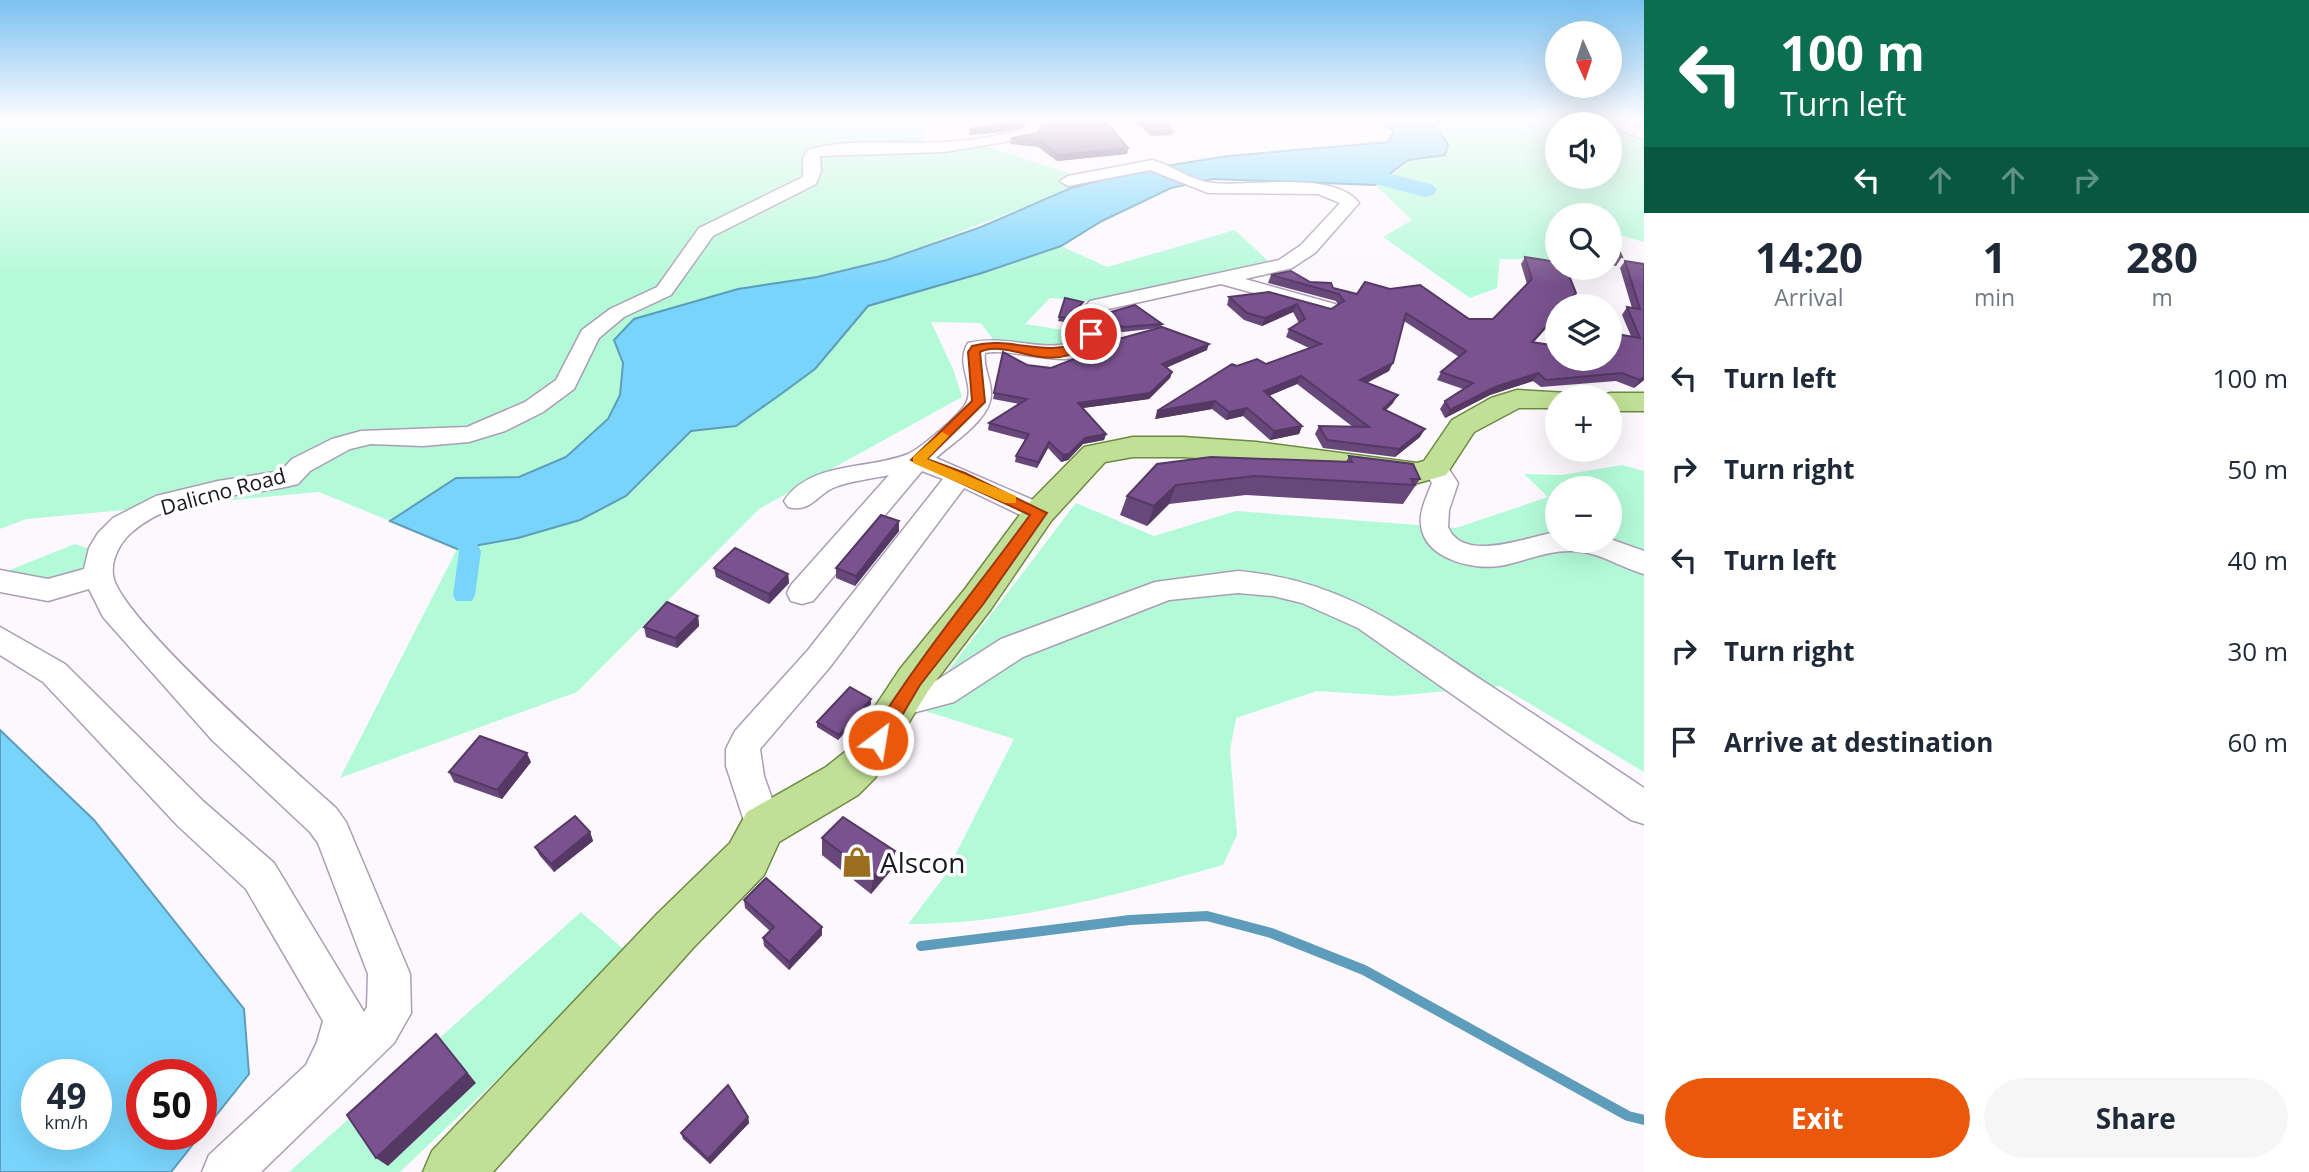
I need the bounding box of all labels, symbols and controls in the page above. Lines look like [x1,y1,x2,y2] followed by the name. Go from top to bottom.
[1780,19,1925,85] text: 100 m
[1545,21,1622,98] north arrow
[1545,21,1622,553] map controls
[1665,28,1756,119] icon: left
[1780,82,1906,125] text: Turn left
[1545,112,1622,189] button: sound
[1848,161,1886,199] icon: left
[1921,161,1959,199] icon: ahead
[1994,161,2032,199] icon: ahead
[2067,161,2105,199] icon: right
[1545,203,1622,280] button: search
[1755,228,1863,285] text: 14:20
[1982,228,2007,285] text: 1
[2126,228,2198,285] text: 280
[1774,281,1844,313] text: Arrival
[1974,281,2015,313] text: min
[2151,281,2173,313] text: m
[1545,294,1622,371] button: layers
[1061,304,1121,364] pin
[1072,315,1110,353] icon: arrive
[1665,359,1703,397] icon: left
[1724,360,1836,396] text: Turn left
[2213,360,2288,396] text: 100 m
[1545,385,1622,462] button: +
[1665,450,1703,488] icon: right
[1724,451,1855,487] text: Turn right
[2227,451,2288,487] text: 50 m
[157,461,289,521] street label: Dalicno Road
[1545,476,1622,553] button: −
[1665,541,1703,579] icon: left
[1724,542,1836,578] text: Turn left
[2227,542,2288,578] text: 40 m
[1665,632,1703,670] icon: right
[1724,633,1855,669] text: Turn right
[2227,633,2288,669] text: 30 m
[841,703,915,777] position arrow
[1665,723,1703,761] icon: arrive
[1724,724,1993,760] text: Arrive at destination
[2227,724,2288,760] text: 60 m
[880,843,966,881] place label: Alscon
[840,845,874,879] shop icon: Alscon
[126,1059,217,1150] speed limit sign: 50
[46,1072,87,1119] text: 49
[1665,1078,1970,1158] button: Exit
[1984,1078,2288,1158] button: Share
[45,1110,88,1134] text: km/h

